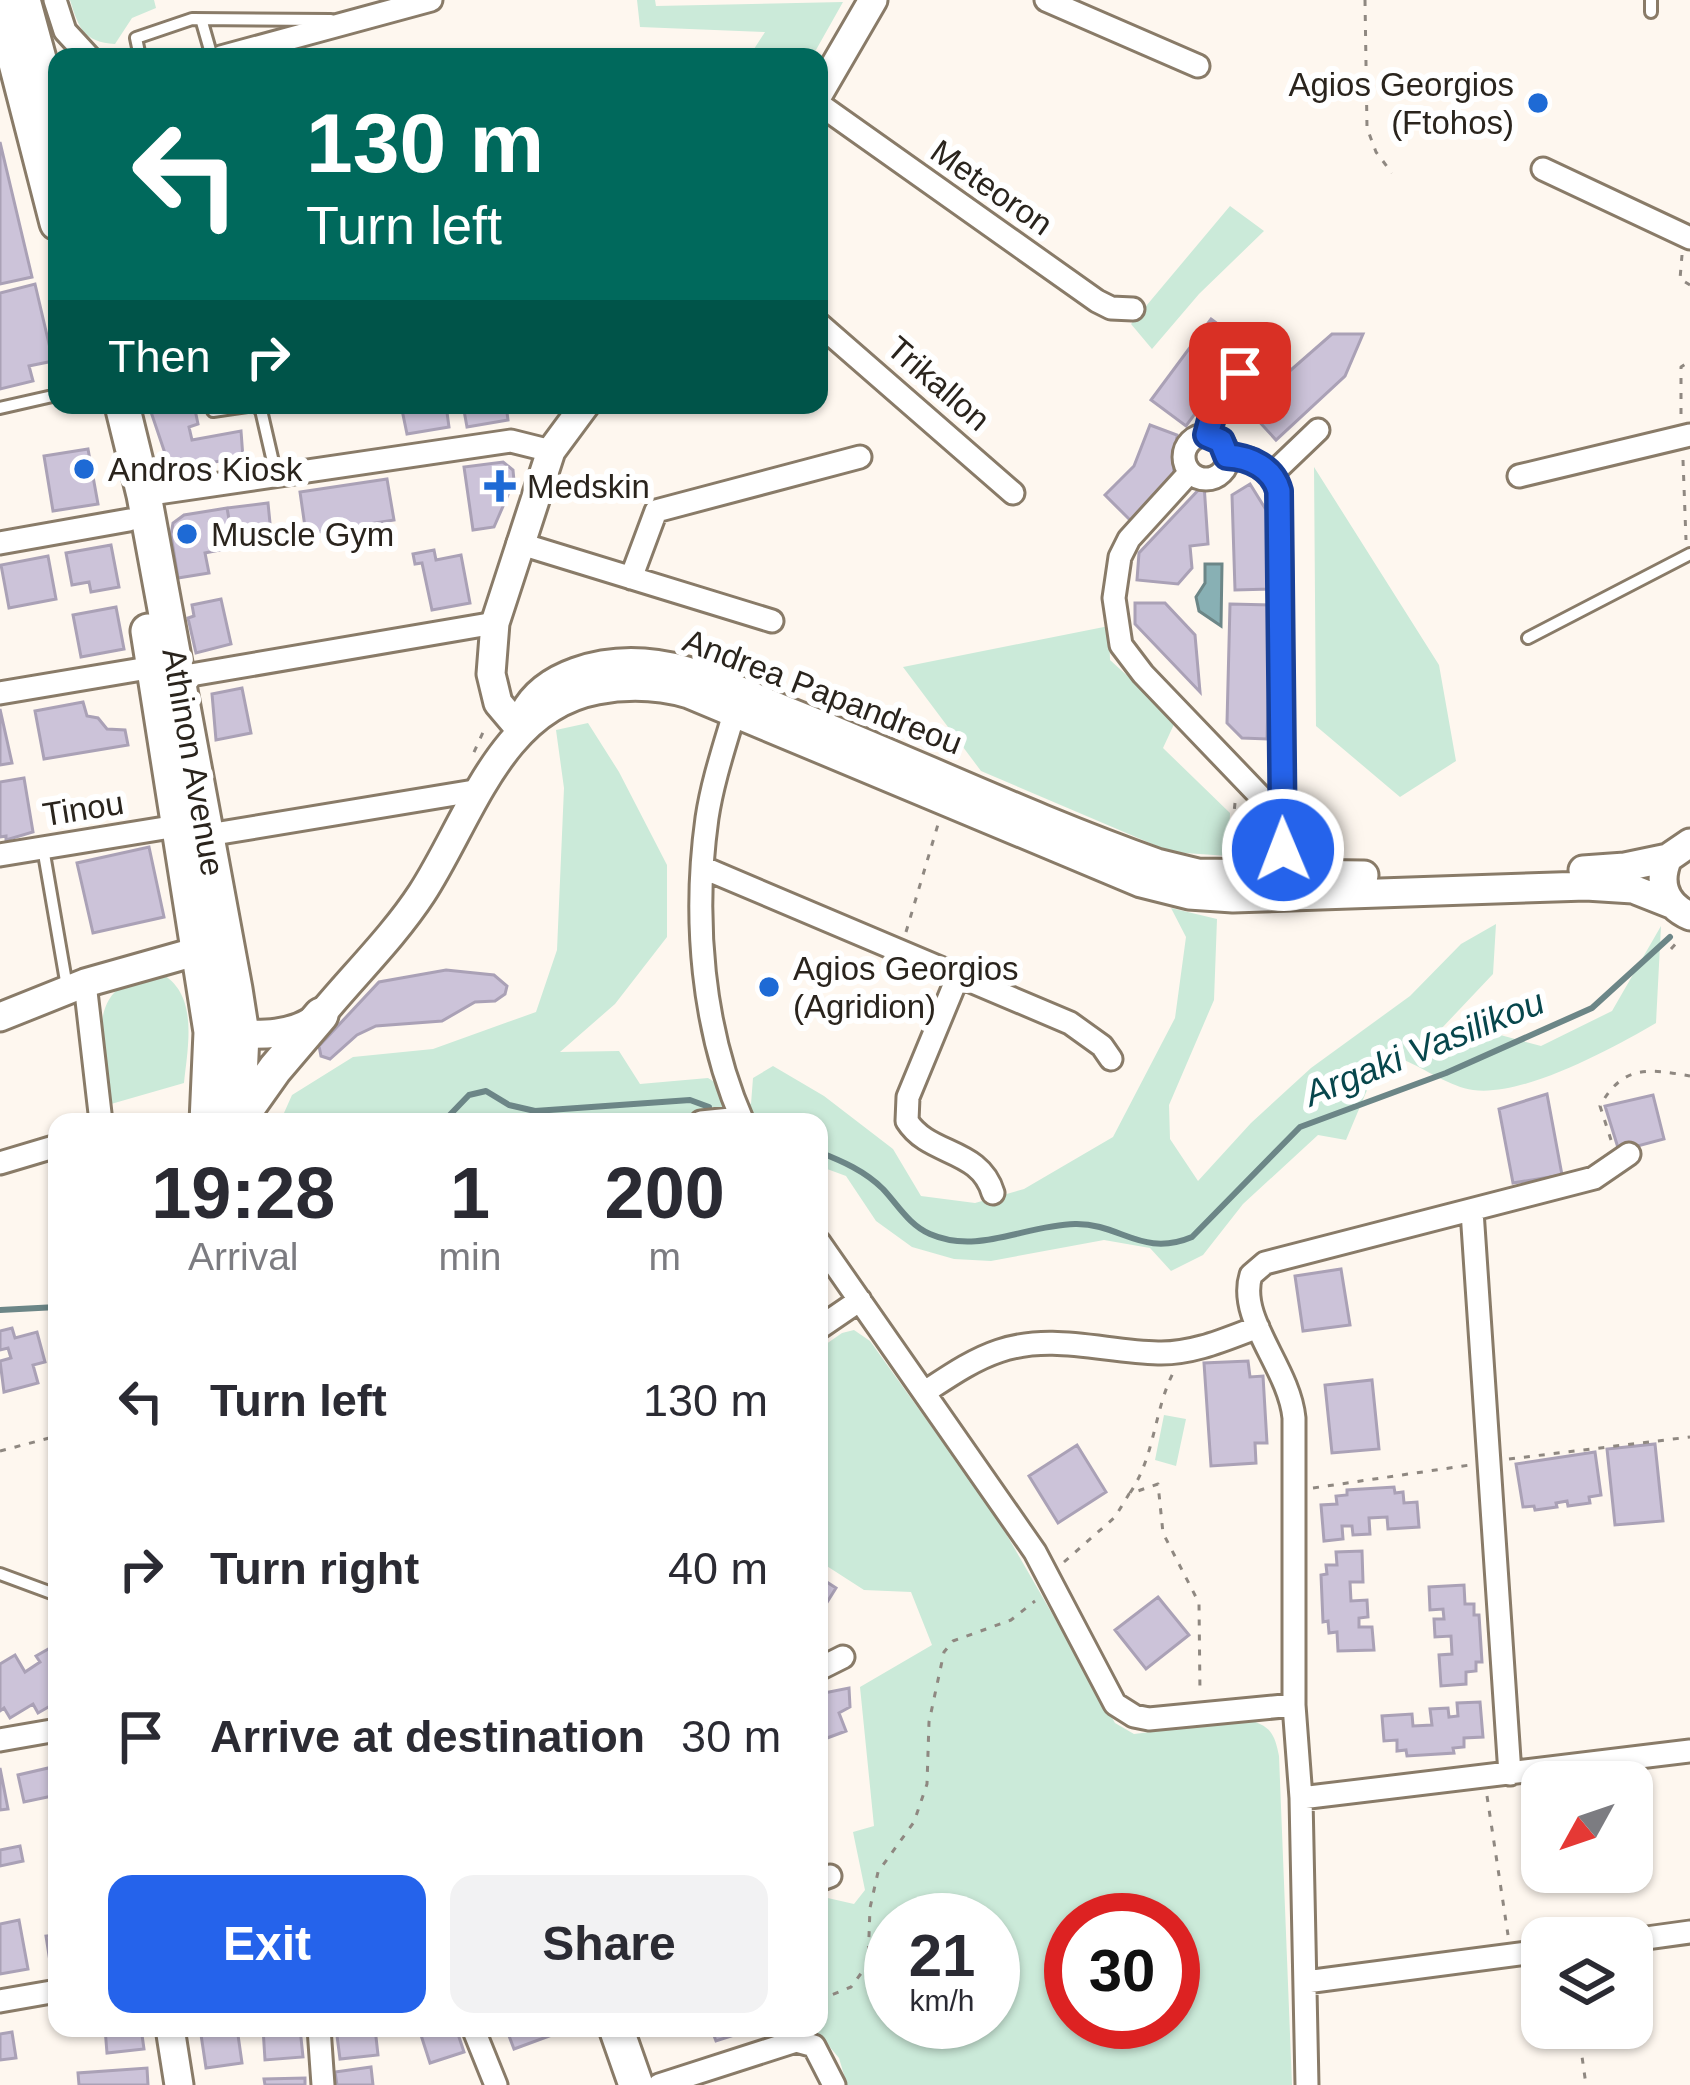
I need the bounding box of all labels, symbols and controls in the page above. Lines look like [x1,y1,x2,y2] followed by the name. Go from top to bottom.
[1288,66,1514,141] place label: Agios Georgios (Ftohos)
[1525,90,1551,116] marker: Agios Georgios (Ftohos)
[108,96,264,252] icon: left
[306,96,544,190] text: 130 m
[924,132,1059,243] street label: Meteoron
[306,195,502,255] text: Turn left
[1189,322,1291,424] pin
[235,324,301,390] icon: right
[880,329,997,438] street label: Trikallon
[108,331,211,382] text: Then
[1207,340,1273,406] icon: arrive
[108,451,303,488] place label: Andros Kiosk
[71,456,97,482] marker: Andros Kiosk
[527,468,650,505] place label: Medskin
[484,470,516,502] marker: Medskin
[211,516,394,553] place label: Muscle Gym
[174,521,200,547] marker: Muscle Gym
[678,621,967,762] street label: Andrea Papandreou
[155,645,232,879] street label: Athinon Avenue
[40,784,126,833] street label: Tinou
[1220,787,1346,913] position arrow
[793,950,1019,1025] place label: Agios Georgios (Agridion)
[756,974,782,1000] marker: Agios Georgios (Agridion)
[1297,981,1550,1115] water label: Argaki Vasilikou
[151,1153,335,1233] text: 19:28
[450,1153,490,1233] text: 1
[605,1153,725,1233] text: 200
[188,1235,299,1278] text: Arrival
[439,1235,501,1278] text: min
[648,1235,681,1278] text: m
[108,1368,174,1434] icon: left
[210,1375,387,1426] text: Turn left
[643,1375,768,1426] text: 130 m
[108,1536,174,1602] icon: right
[210,1543,419,1594] text: Turn right
[668,1543,768,1594] text: 40 m
[108,1704,174,1770] icon: arrive
[210,1711,645,1762] text: Arrive at destination
[681,1711,781,1762] text: 30 m
[1521,1761,1653,1893] north arrow
[1521,1761,1653,2049] map controls
[108,1875,426,2013] button: Exit
[450,1875,768,2013] button: Share
[1044,1893,1200,2049] speed limit sign: 30
[1521,1917,1653,2049] button: layers
[909,1922,975,1989] text: 21
[909,1984,975,2017] text: km/h

